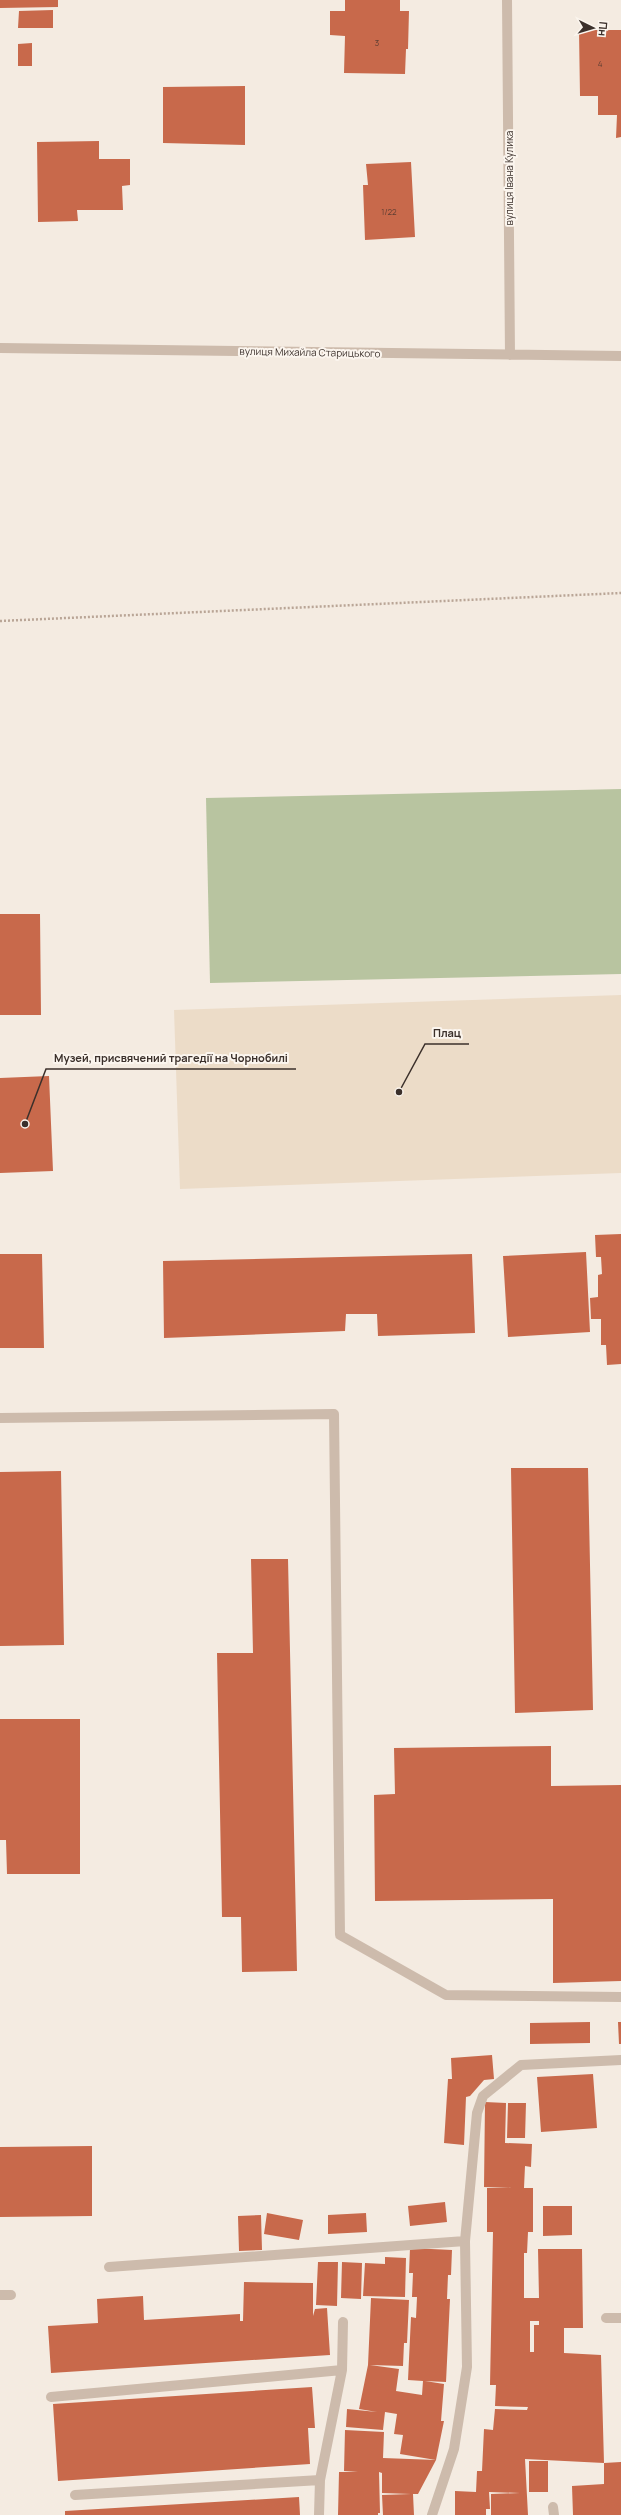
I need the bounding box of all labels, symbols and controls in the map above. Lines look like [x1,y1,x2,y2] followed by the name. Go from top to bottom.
[573,8,613,48] north arrow
[595,21,612,37] text: Пн
[375,37,379,48] house number: 3
[598,58,603,69] house number: 4
[502,131,516,225] street label: вулиця Івана Кулика
[381,206,397,217] house number: 1/22
[239,344,381,360] street label: вулиця Михайла Старицького
[425,1021,469,1044] callout: Плац
[433,1025,462,1040] text: Плац
[46,1046,296,1069] callout: Музей, присвячений трагедії на Чорнобилі
[54,1050,288,1065] text: Музей, присвячений трагедії на Чорнобилі

